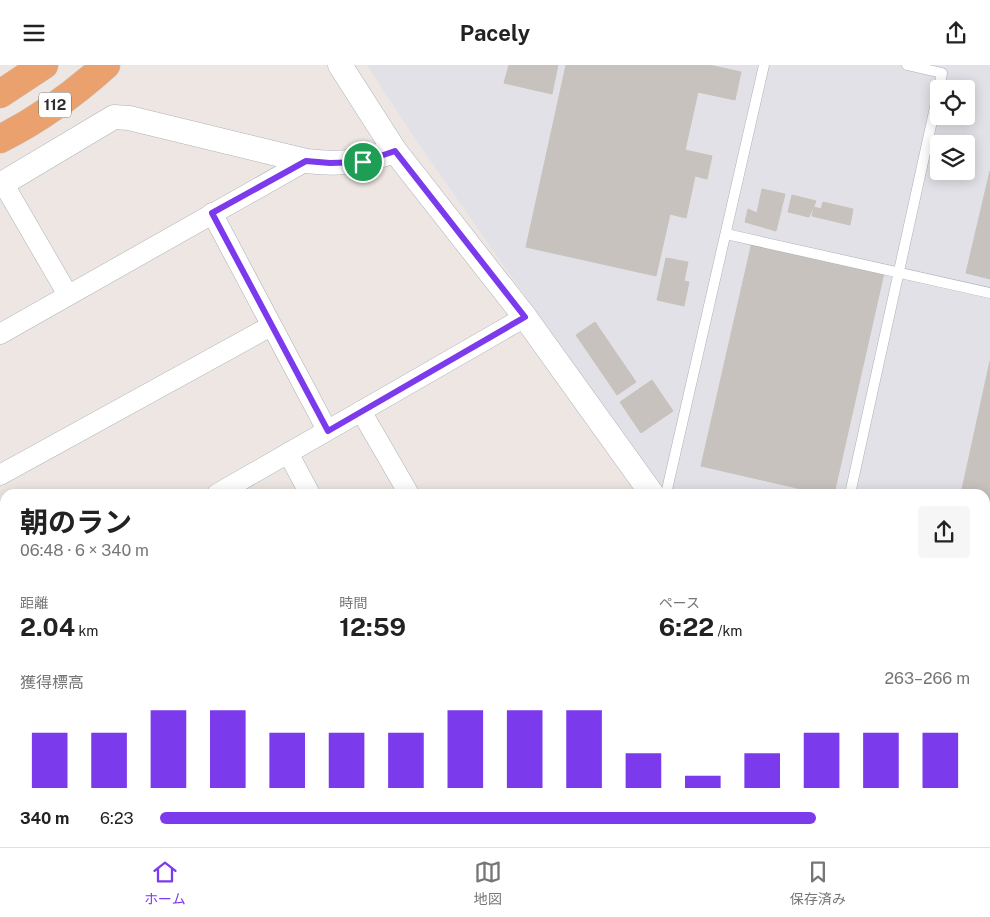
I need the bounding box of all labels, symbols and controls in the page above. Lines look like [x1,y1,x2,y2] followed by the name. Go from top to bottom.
[20,19,48,47] icon: menu
[942,19,970,47] icon: share
[460,20,530,46] text: Pacely
[930,80,975,180] map controls
[930,80,975,125] button: locate
[39,93,71,117] road number: 112
[930,135,975,180] button: layers
[342,141,384,183] pin
[349,148,377,176] icon: arrive
[20,505,132,538] text: 朝のラン
[918,506,970,558] button: share
[20,541,149,560] text: 06:48 · 6 × 340 m
[20,595,48,611] text: 距離
[339,595,367,611] text: 時間
[659,595,700,611] text: ペース
[20,612,75,642] text: 2.04
[339,612,406,642] text: 12:59
[659,612,714,642] text: 6:22
[75,623,98,639] text: km
[714,623,742,639] text: /km
[885,669,970,688] text: 263–266 m
[20,673,84,692] text: 獲得標高
[20,809,69,828] text: 340 m
[100,809,134,828] text: 6:23
[144,858,186,908] tab: ホーム
[474,858,502,908] tab: 地図
[790,858,846,908] tab: 保存済み

